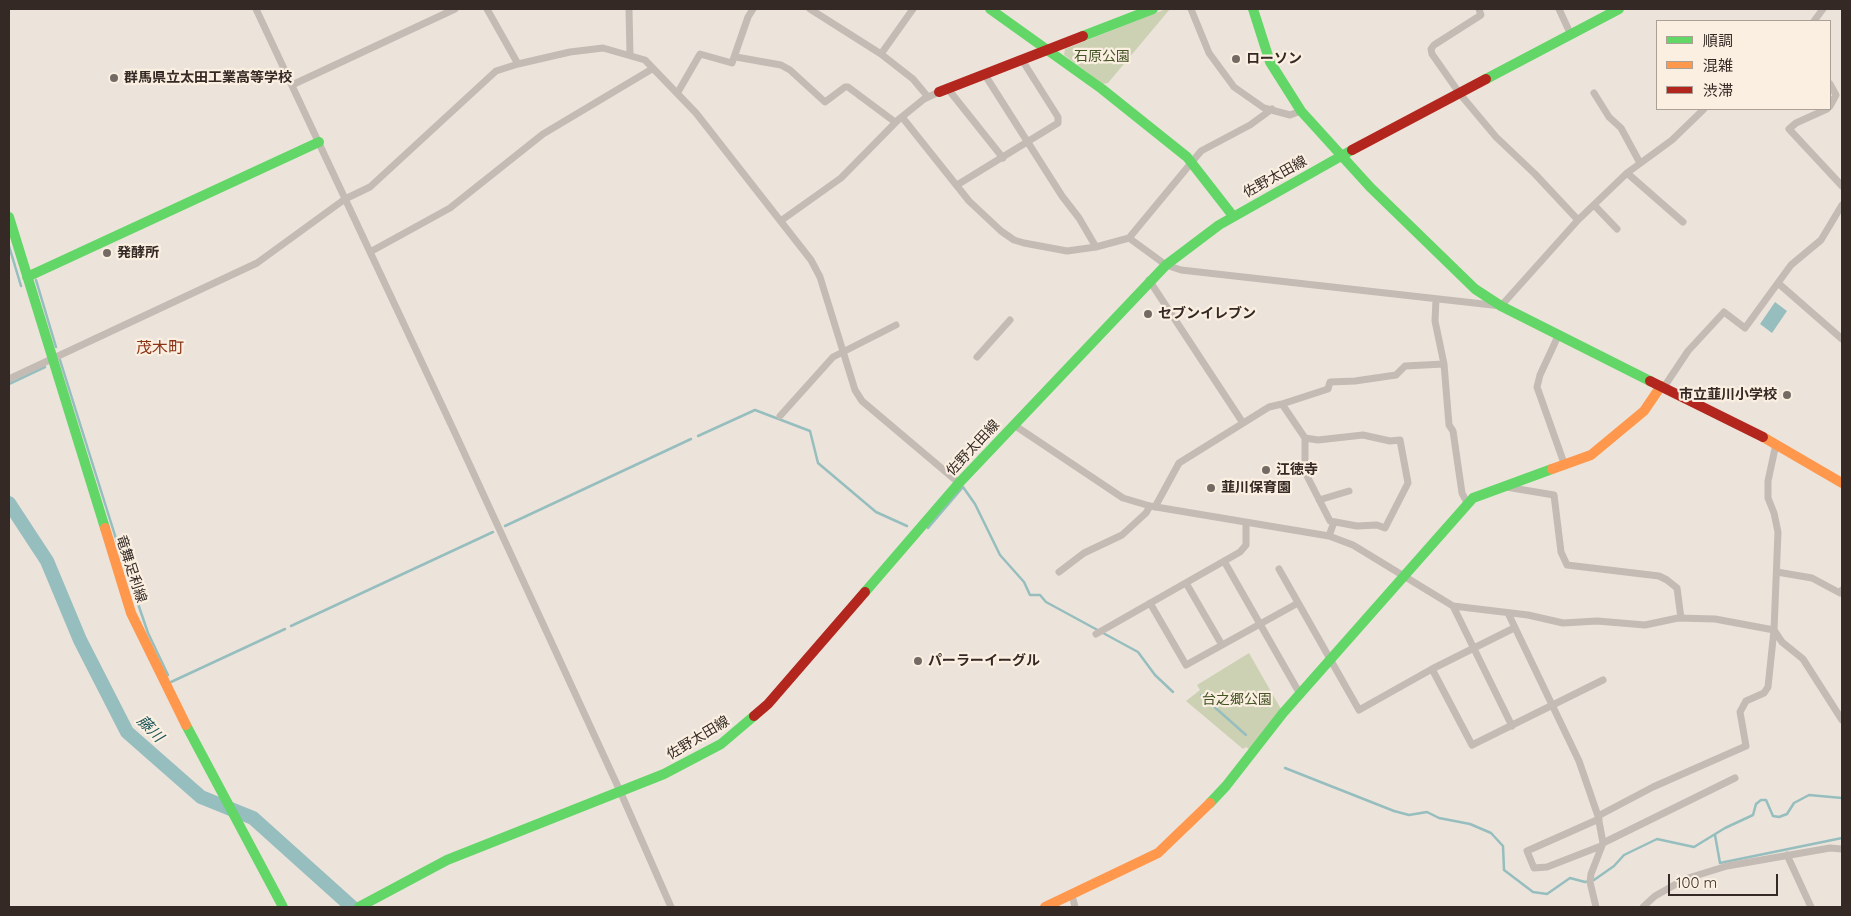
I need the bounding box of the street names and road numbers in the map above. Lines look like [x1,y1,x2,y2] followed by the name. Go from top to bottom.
[1240,153,1310,201] street label: 佐野太田線
[943,417,1003,479] street label: 佐野太田線
[112,533,150,605] street label: 竜舞足利線
[664,713,732,763] street label: 佐野太田線

